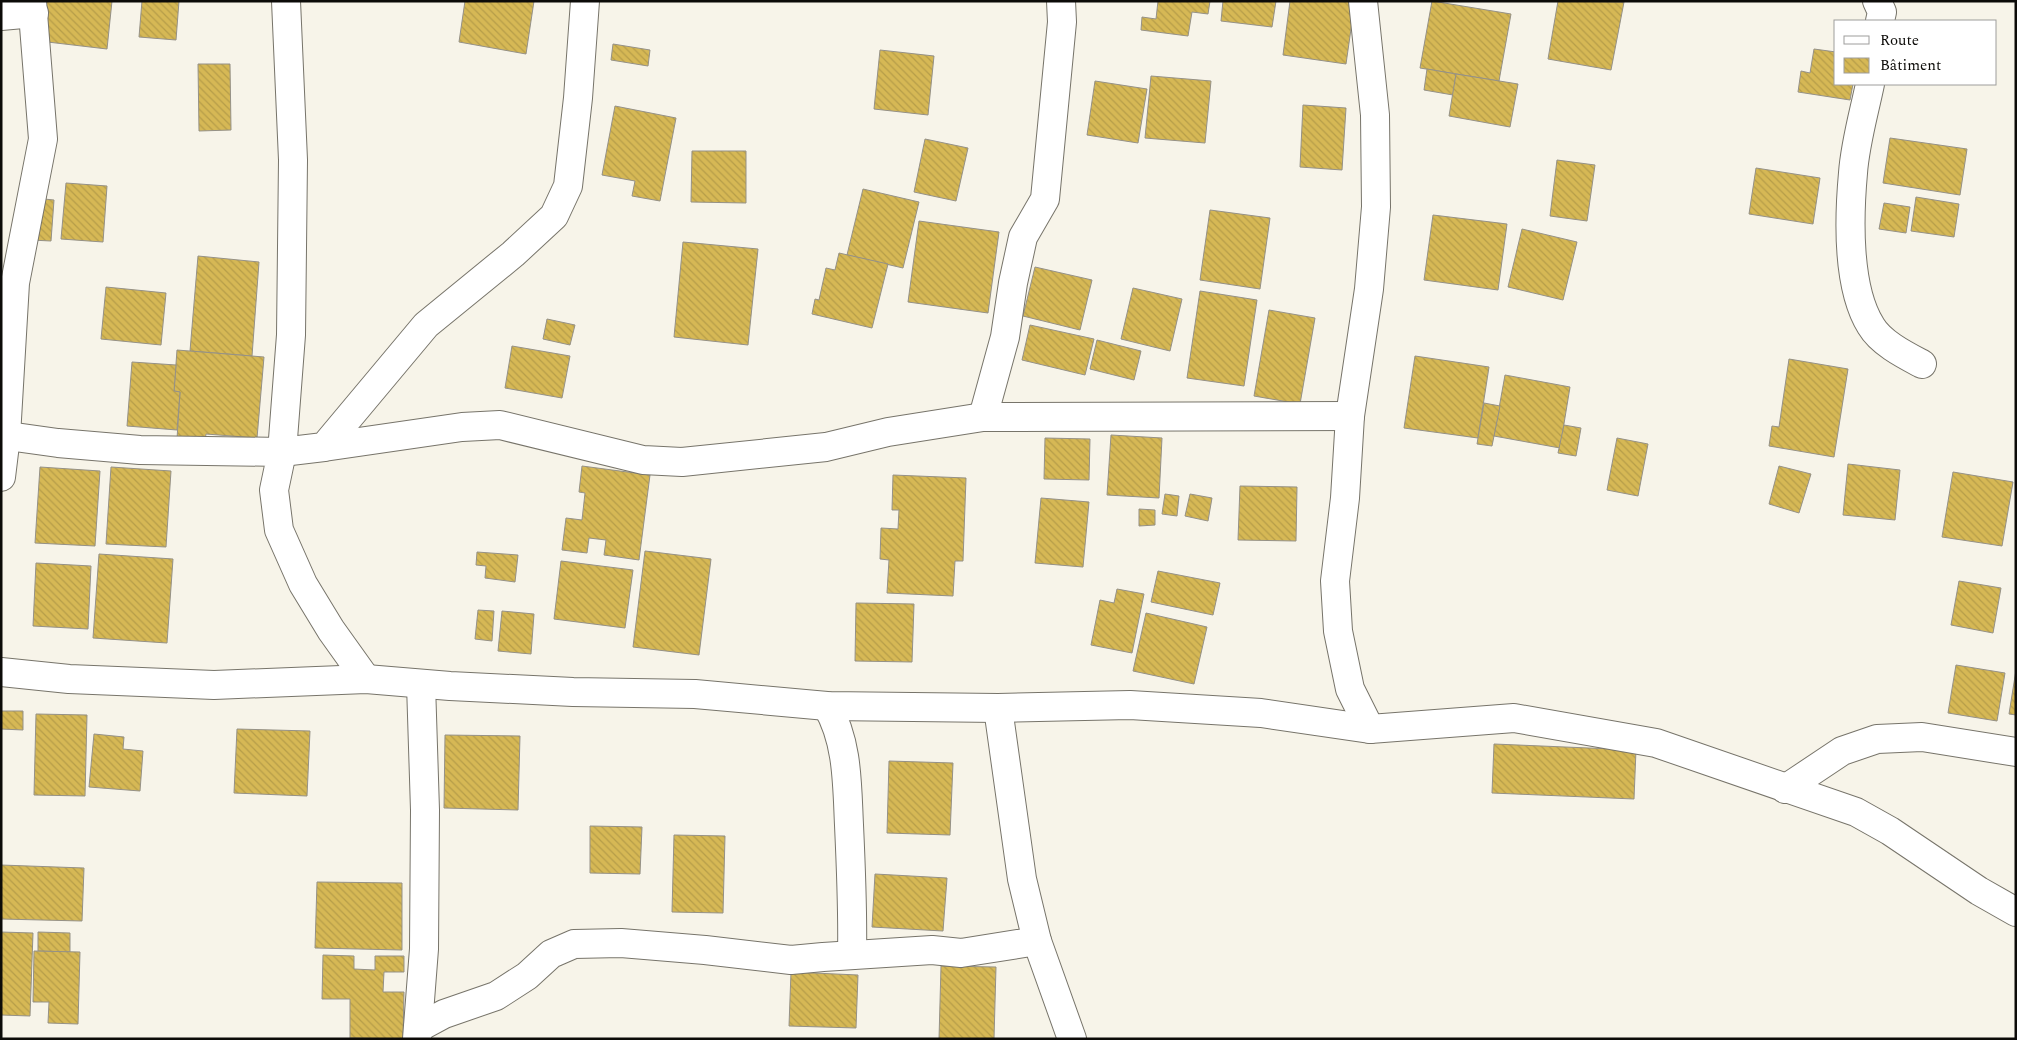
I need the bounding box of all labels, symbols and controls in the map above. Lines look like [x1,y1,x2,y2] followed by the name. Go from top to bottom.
[1834,20,1997,85] legend
[1880,29,1919,52] text: Route
[1880,54,1941,77] text: Bâtiment

